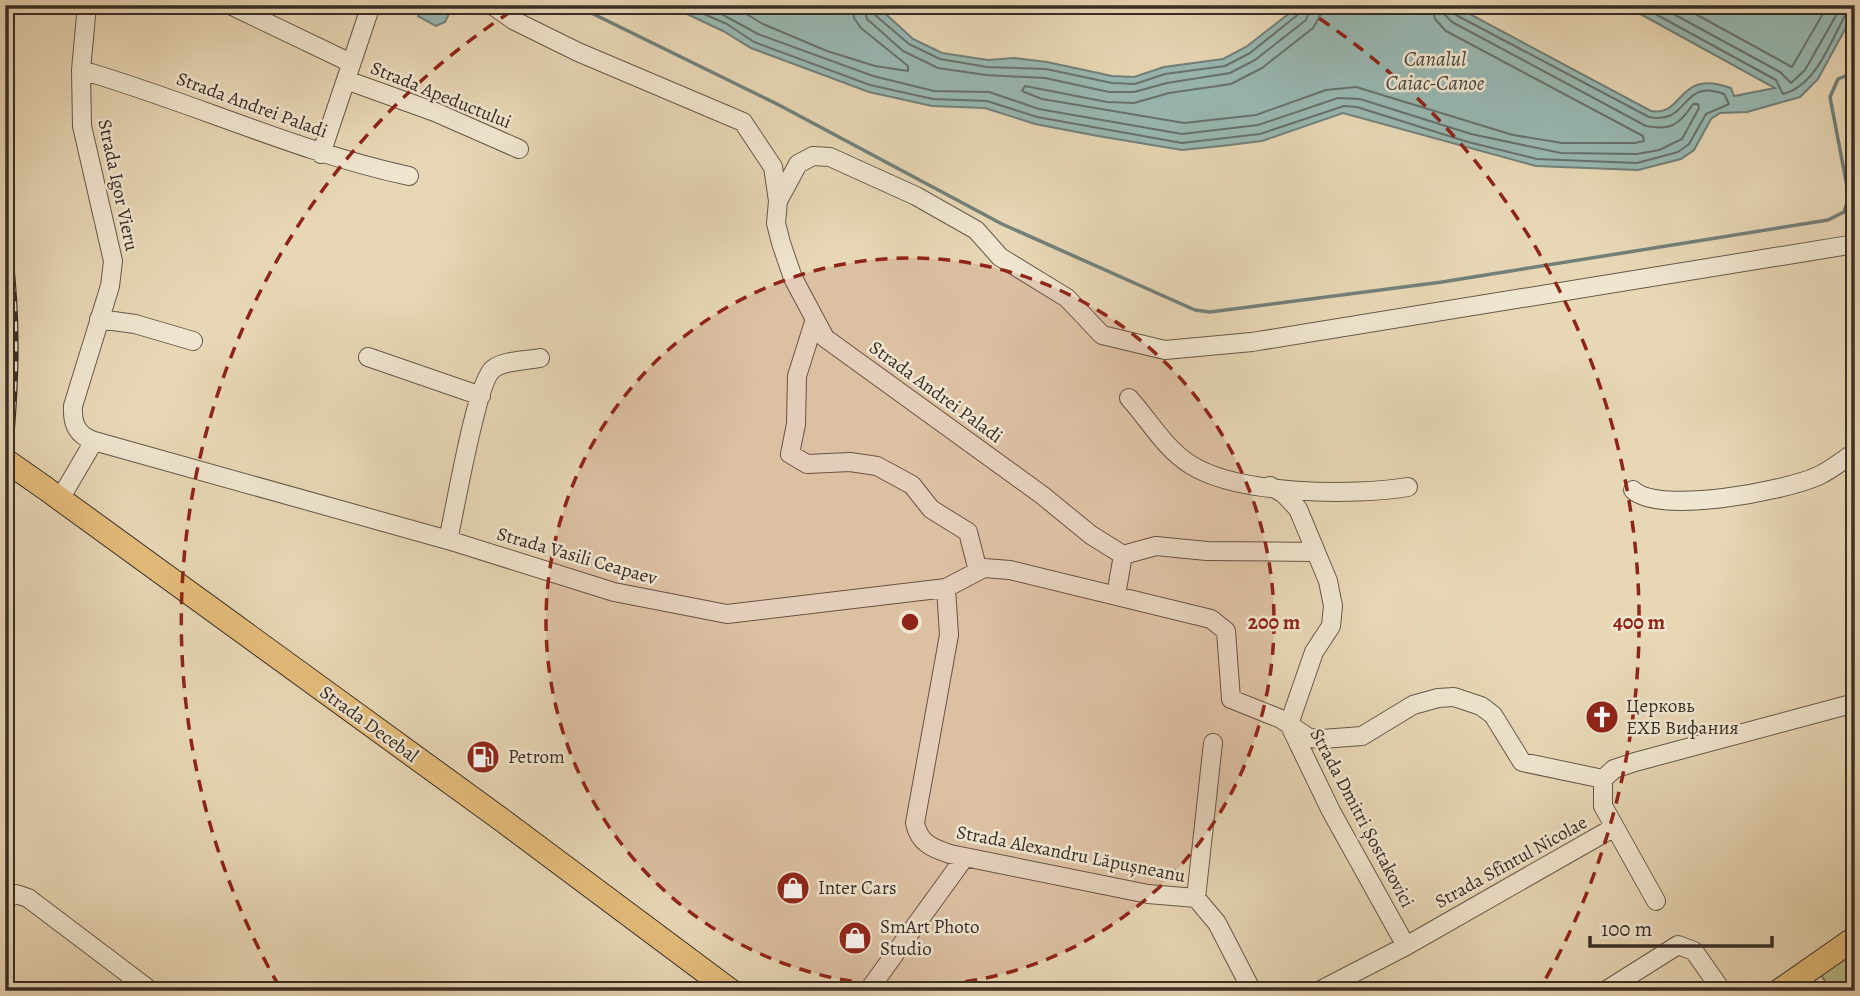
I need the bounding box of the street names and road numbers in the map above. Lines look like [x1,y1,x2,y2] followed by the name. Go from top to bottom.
[367,55,515,135] street label: Strada Apeductului
[173,66,331,144] street label: Strada Andrei Paladi
[91,117,145,254] street label: Strada Igor Vieru
[864,335,1008,449] street label: Strada Andrei Paladi
[494,521,661,591] street label: Strada Vasili Ceapaev
[314,679,424,769] street label: Strada Decebal
[1304,724,1420,912] street label: Strada Dmitri Șostakovici
[1430,809,1592,915] street label: Strada Sfîntul Nicolae
[954,819,1189,889] street label: Strada Alexandru Lăpușneanu

